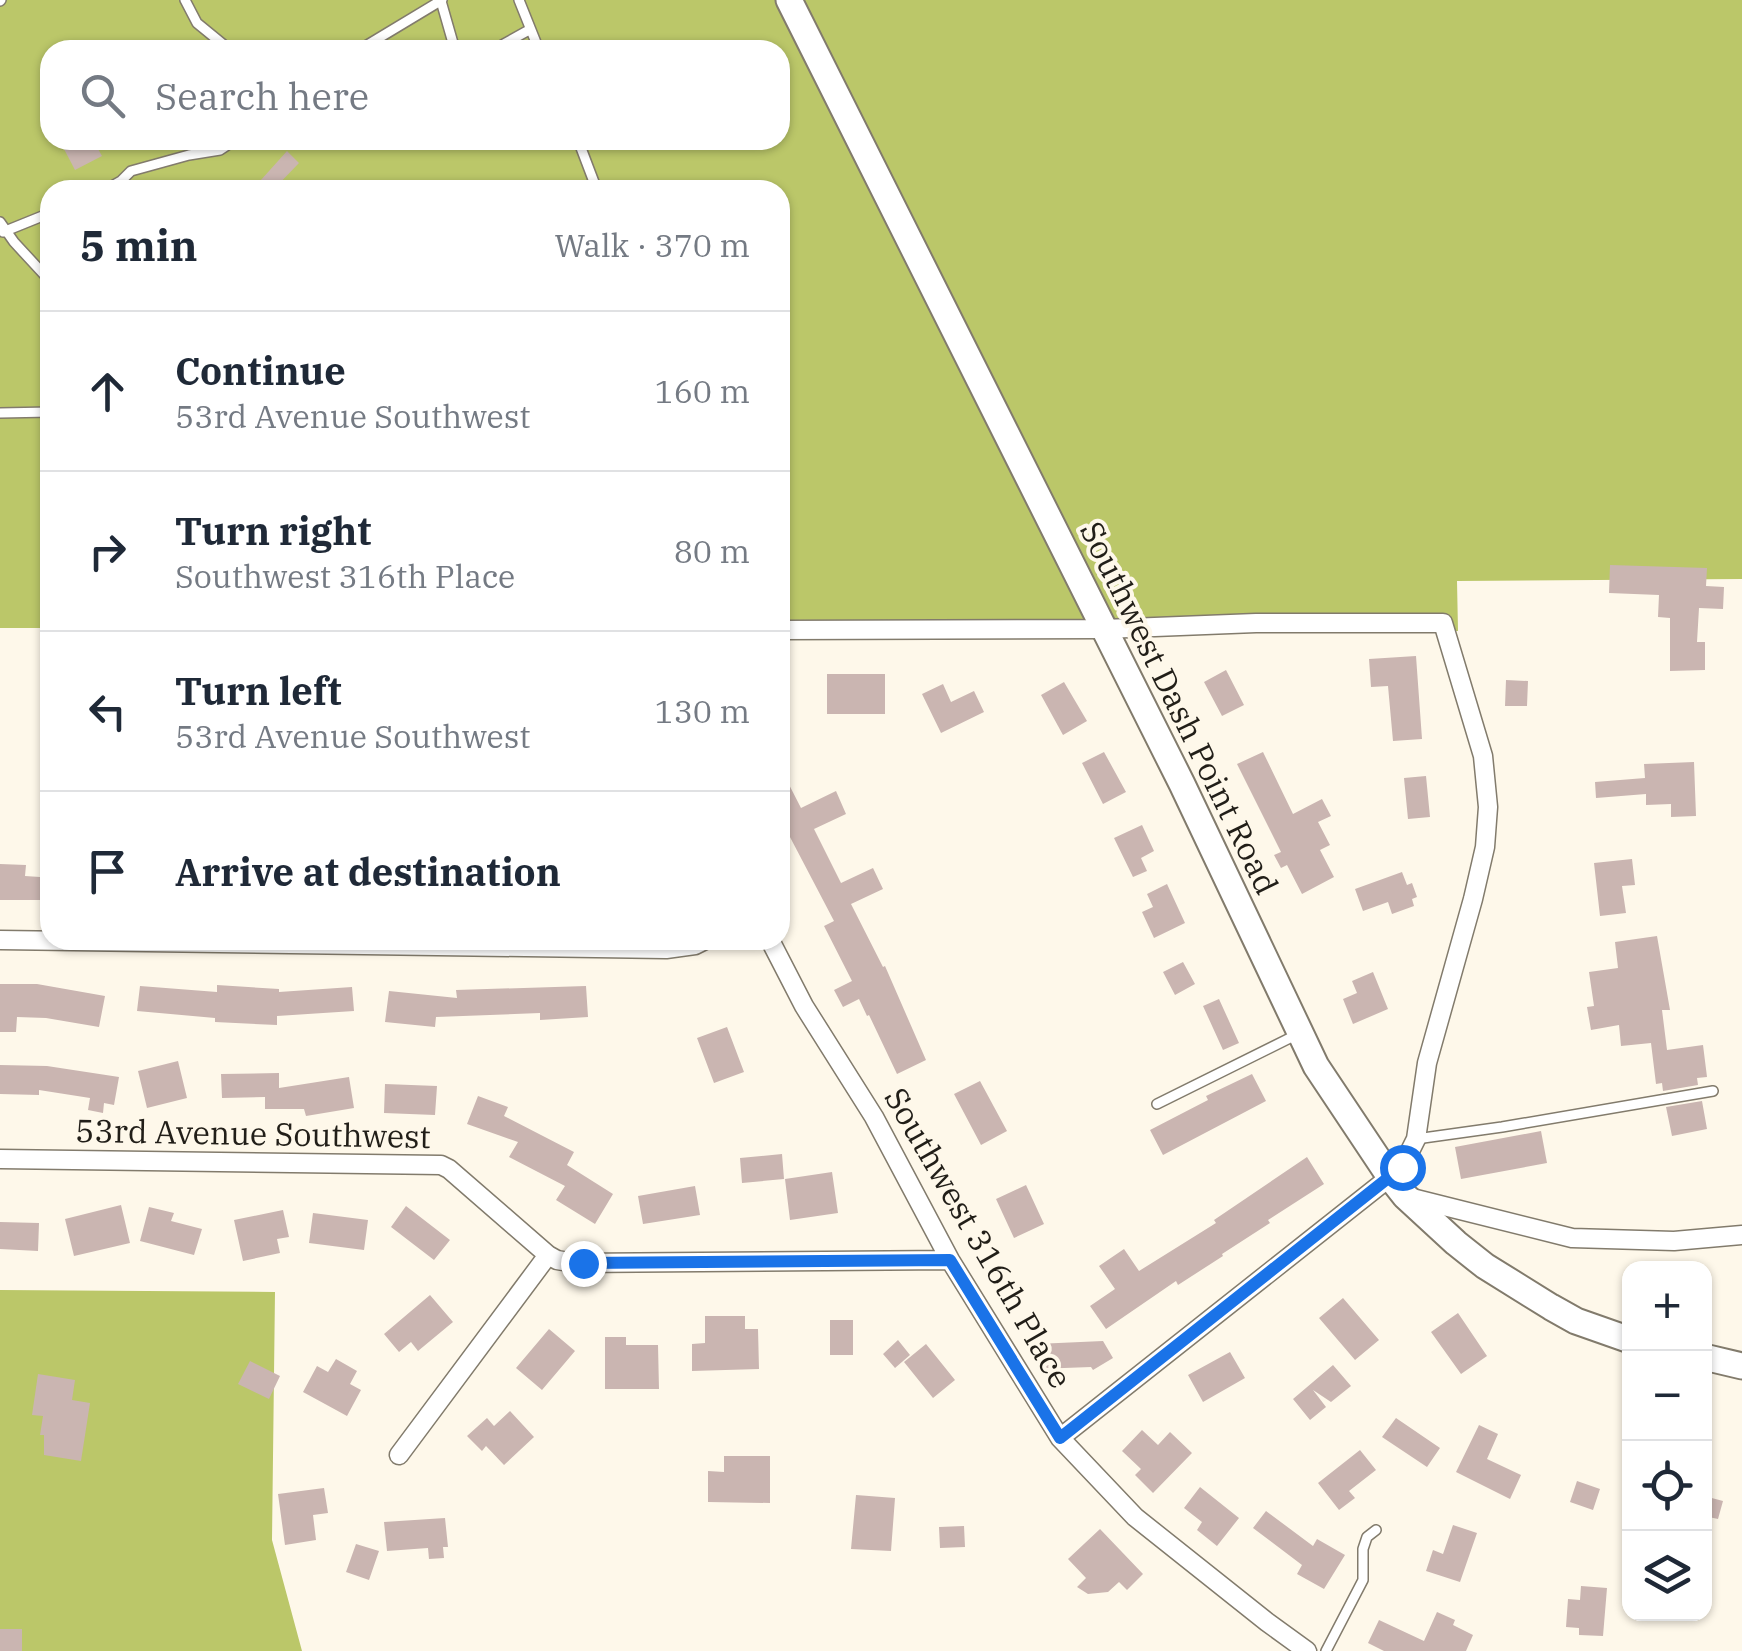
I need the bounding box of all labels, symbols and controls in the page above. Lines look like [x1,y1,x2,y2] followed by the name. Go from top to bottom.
[40,40,790,150] search box
[75,68,130,123] icon: search
[155,71,369,120] text: Search here
[80,218,198,273] text: 5 min
[554,224,750,266] text: Walk · 370 m
[175,346,346,395] text: Continue
[80,364,135,419] icon: ahead
[654,370,750,412] text: 160 m
[175,395,530,437] text: 53rd Avenue Southwest
[175,506,371,555] text: Turn right
[1071,514,1289,901] street label: Southwest Dash Point Road
[80,524,135,579] icon: right
[674,530,750,572] text: 80 m
[175,555,515,597] text: Southwest 316th Place
[175,666,342,715] text: Turn left
[80,684,135,739] icon: left
[654,690,750,732] text: 130 m
[175,715,530,757] text: 53rd Avenue Southwest
[80,844,135,899] icon: arrive
[175,847,561,896] text: Arrive at destination
[876,1080,1082,1395] street label: Southwest 316th Place
[75,1109,431,1157] street label: 53rd Avenue Southwest
[1380,1145,1426,1191] route start
[561,1241,607,1287] route end
[1622,1261,1712,1621] map controls
[1622,1261,1712,1351] button: +
[1622,1351,1712,1441] button: −
[1622,1441,1712,1531] button: locate
[1622,1531,1712,1621] button: layers

